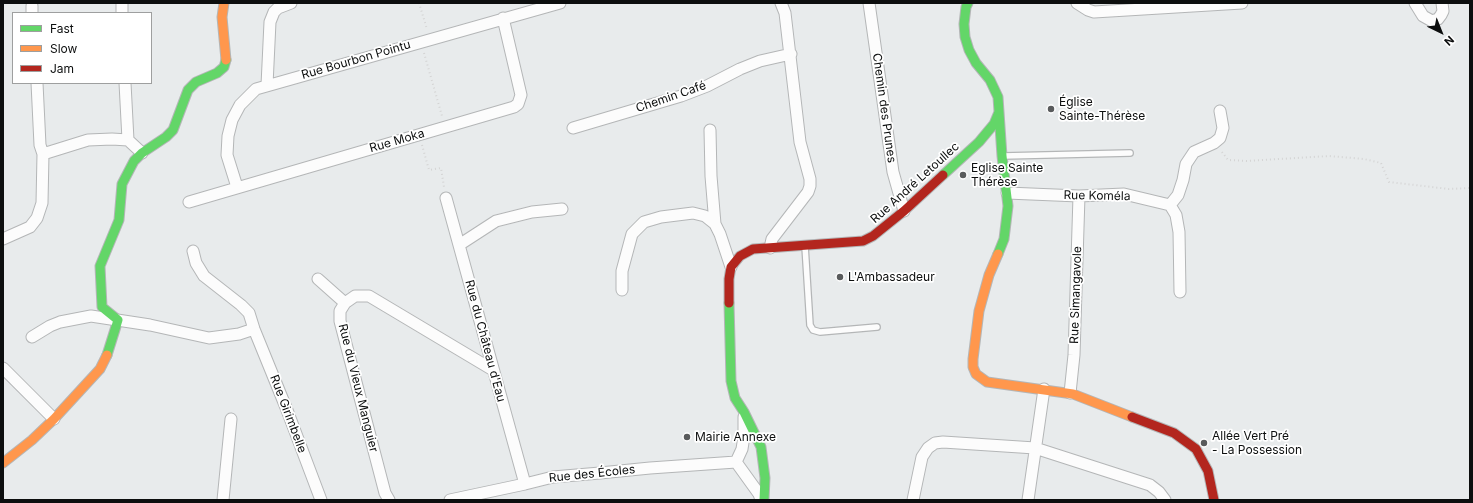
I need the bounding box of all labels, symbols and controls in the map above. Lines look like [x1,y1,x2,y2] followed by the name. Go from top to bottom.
[12,12,152,84] legend
[1421,12,1461,52] north arrow
[50,21,74,36] text: Fast
[1441,33,1457,49] text: N
[300,38,412,82] street label: Rue Bourbon Pointu
[50,41,77,56] text: Slow
[869,52,899,164] street label: Chemin des Prunes
[50,61,74,76] text: Jam
[634,78,708,116] street label: Chemin Café
[1059,95,1145,123] place label: Église Sainte-Thérèse
[1046,104,1056,114] marker: Église Sainte-Thérèse
[368,126,426,156] street label: Rue Moka
[868,139,962,227] street label: Rue André Letoullec
[971,161,1043,189] place label: Eglise Sainte Thérèse
[958,170,968,180] marker: Eglise Sainte Thérèse
[1063,188,1131,204] street label: Rue Koméla
[1067,246,1085,344] street label: Rue Simangavole
[848,270,935,284] place label: L'Ambassadeur
[835,272,845,282] marker: L'Ambassadeur
[462,278,508,404] street label: Rue du Château d'Eau
[335,322,381,454] street label: Rue du Vieux Manguier
[267,373,309,455] street label: Rue Girimbelle
[1212,429,1302,457] place label: Allée Vert Pré - La Possession
[695,430,776,444] place label: Mairie Annexe
[682,432,692,442] marker: Mairie Annexe
[1199,438,1209,448] marker: Allée Vert Pré - La Possession
[548,462,636,486] street label: Rue des Écoles

